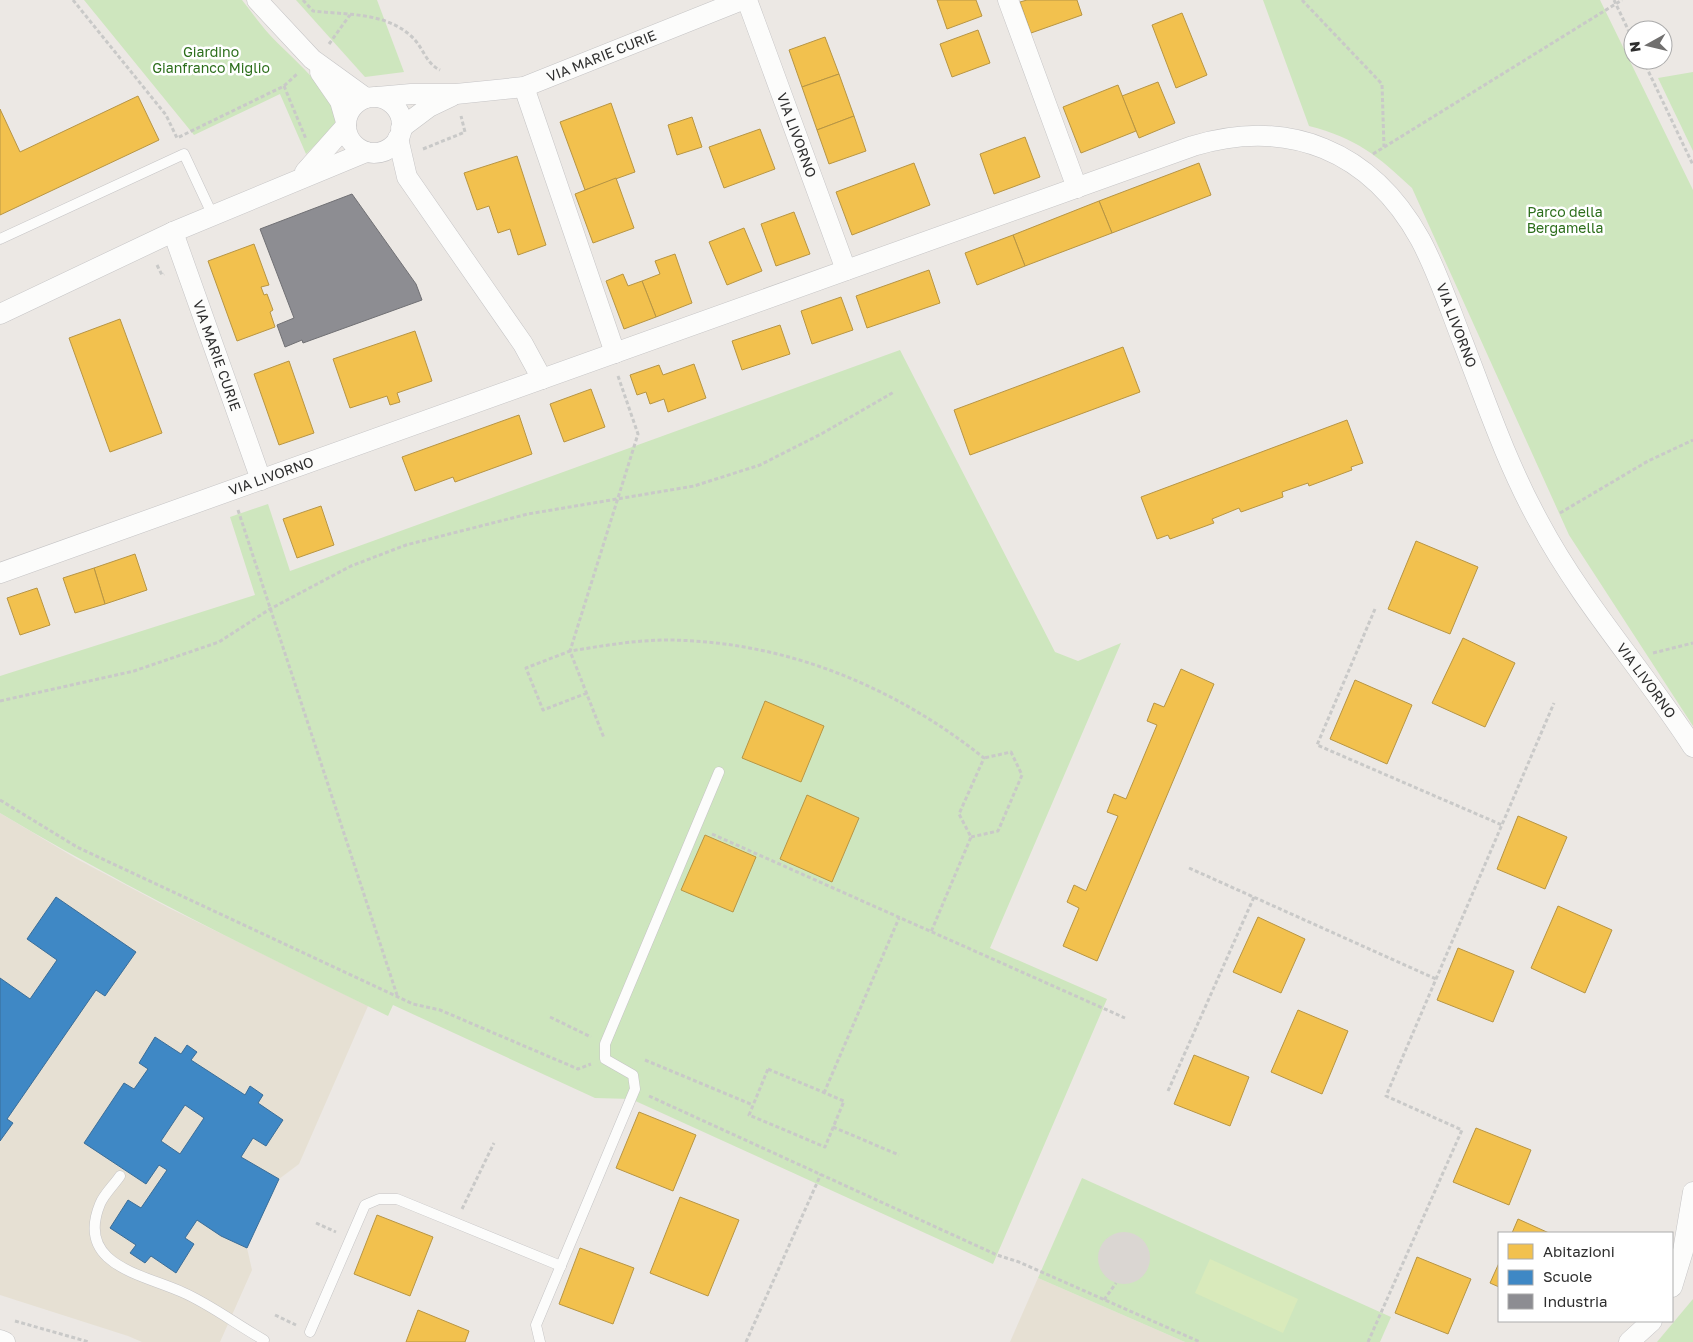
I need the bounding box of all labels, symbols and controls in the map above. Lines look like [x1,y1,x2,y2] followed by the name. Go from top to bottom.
[1623,20,1673,70] north arrow
[544,26,659,85] street label: VIA MARIE CURIE
[1625,40,1644,53] text: N
[152,43,270,76] park label: Giardino Gianfranco Miglio
[774,90,820,180] street label: VIA LIVORNO
[1527,203,1603,236] park label: Parco della Bergamella
[1433,280,1481,370] street label: VIA LIVORNO
[190,298,245,413] street label: VIA MARIE CURIE
[226,452,316,498] street label: VIA LIVORNO
[1613,639,1680,721] street label: VIA LIVORNO
[1498,1232,1673,1322] legend
[1543,1242,1615,1260] text: Abitazioni
[1543,1267,1593,1285] text: Scuole
[1543,1292,1608,1310] text: Industria

